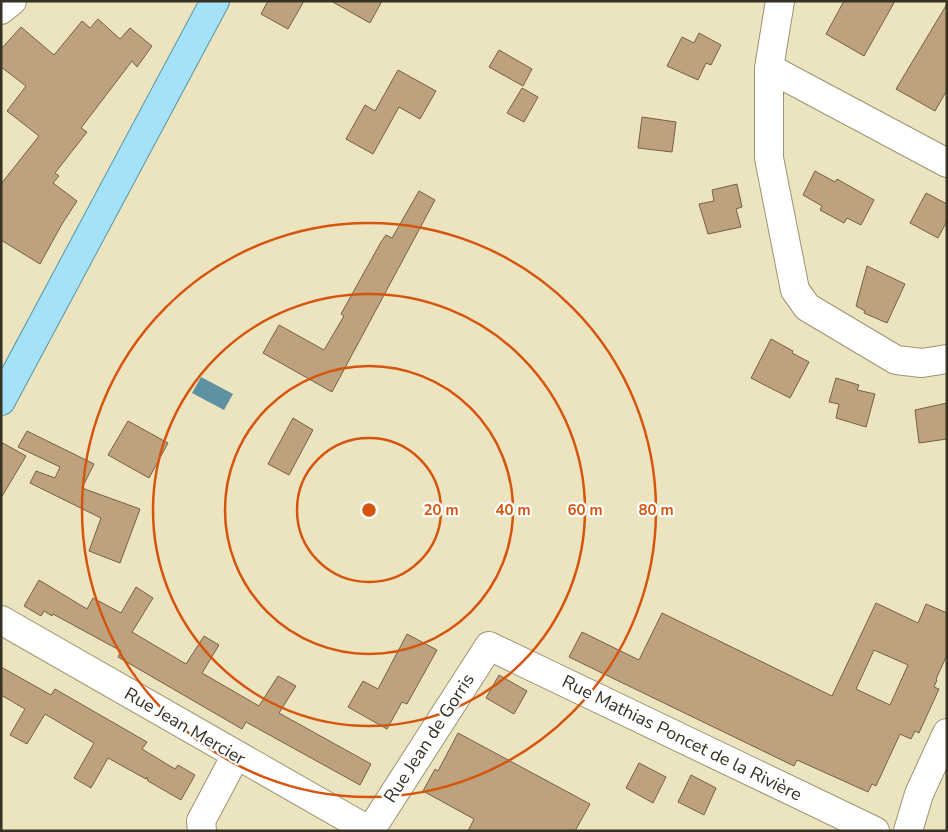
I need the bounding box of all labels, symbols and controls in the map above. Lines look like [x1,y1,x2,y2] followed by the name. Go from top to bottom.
[423,500,459,520] text: 20 m
[495,500,531,520] text: 40 m
[567,500,603,520] text: 60 m
[638,500,674,520] text: 80 m
[360,501,378,519] centre of rings
[378,669,480,807] street label: Rue Jean de Gorris
[558,669,806,807] street label: Rue Mathias Poncet de la Rivière
[120,682,250,771] street label: Rue Jean Mercier

